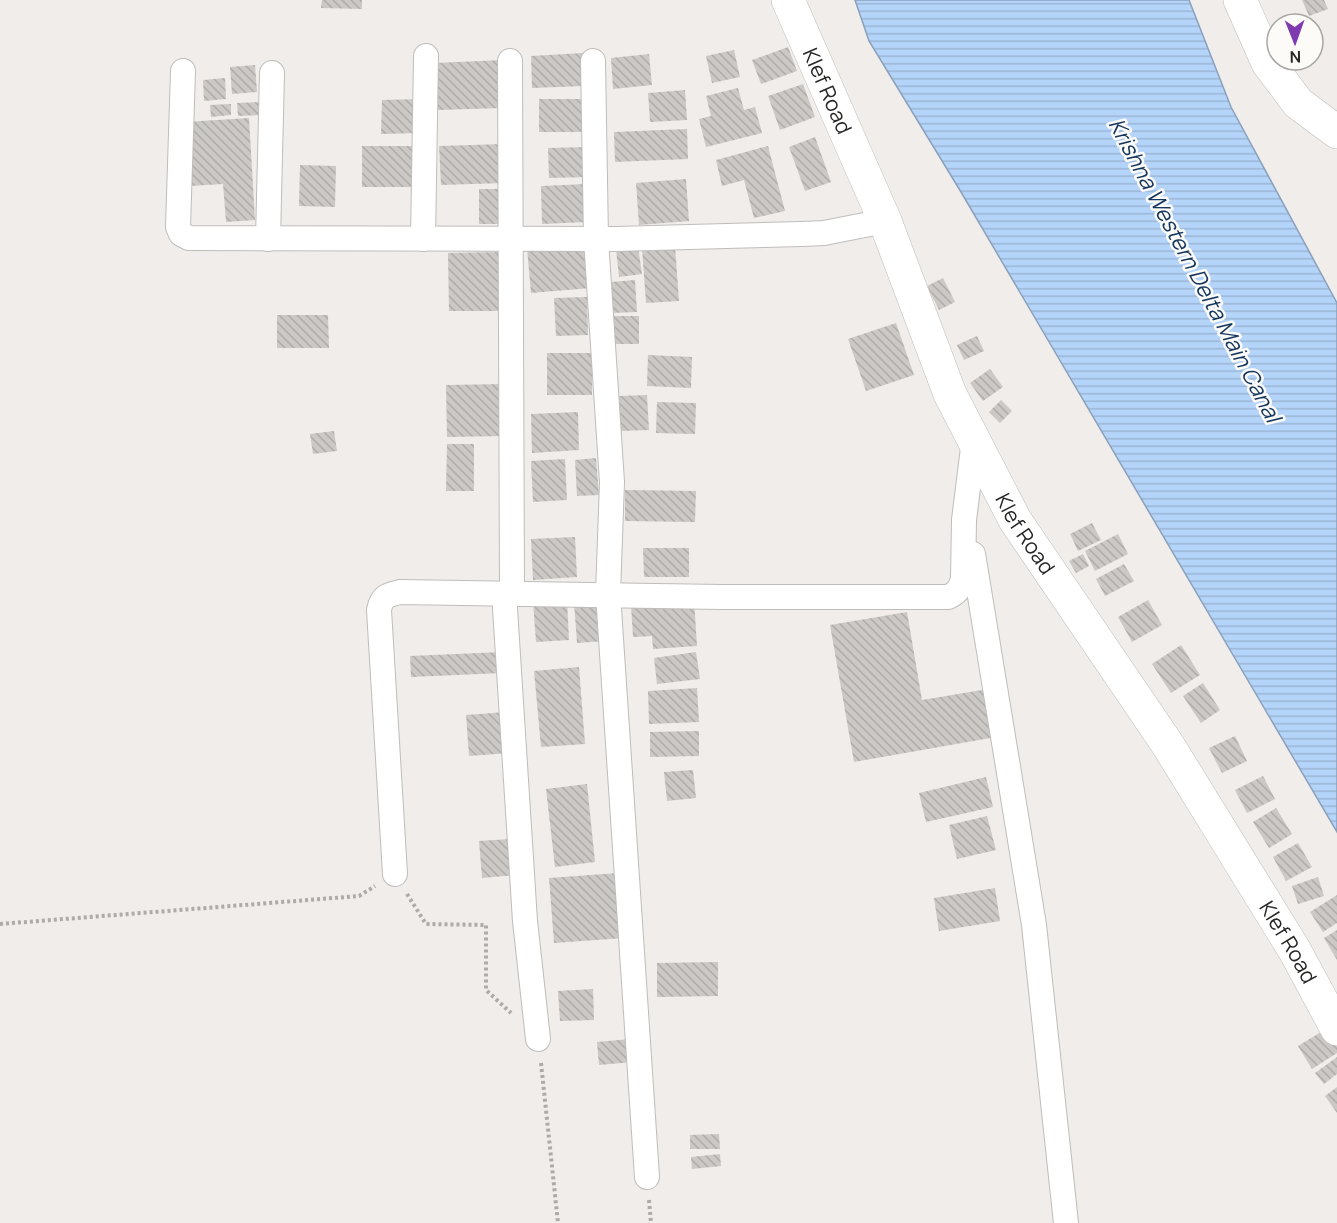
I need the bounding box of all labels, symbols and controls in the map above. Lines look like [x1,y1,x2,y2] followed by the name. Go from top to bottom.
[1265,12,1325,72] north arrow
[797,43,859,138] street label: Klef Road
[1289,46,1301,68] text: N
[1102,113,1290,430] water label: Krishna Western Delta Main Canal
[989,488,1062,580] street label: Klef Road
[1253,895,1324,988] street label: Klef Road

